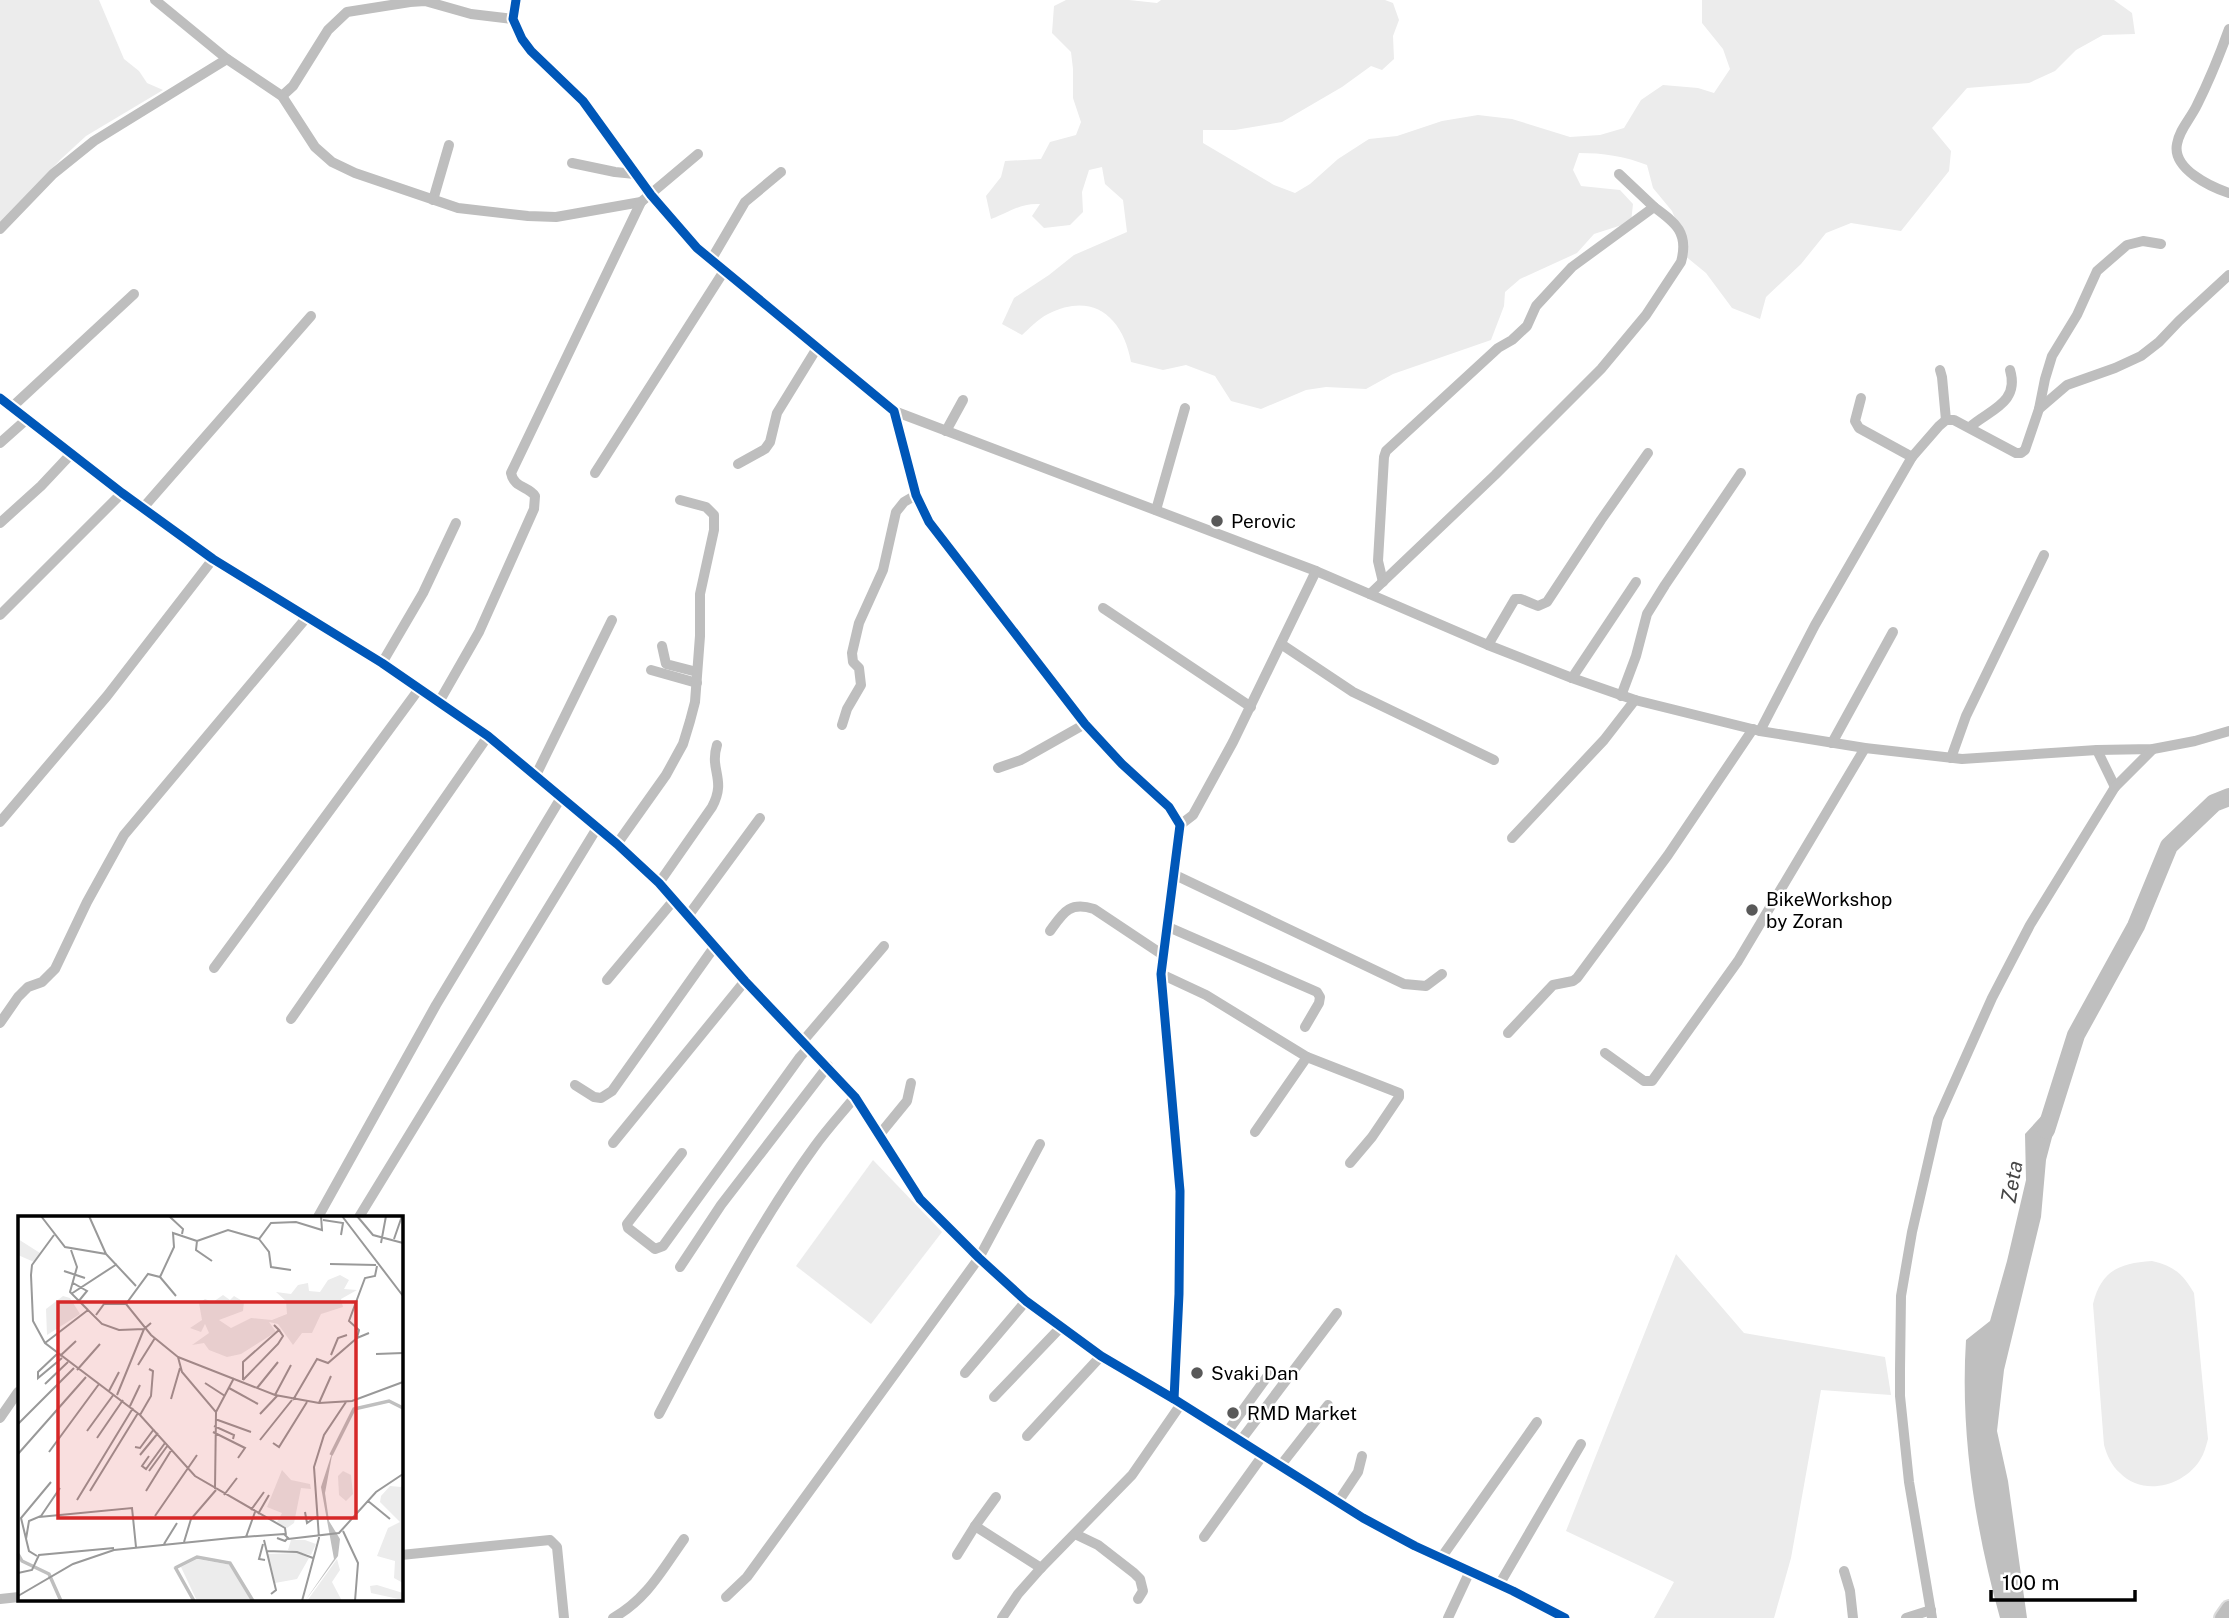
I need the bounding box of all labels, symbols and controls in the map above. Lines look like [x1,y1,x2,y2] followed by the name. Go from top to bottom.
[1231,510,1296,532] place label: Perovic
[1209,513,1225,529] marker: Perovic
[1766,888,1892,932] place label: BikeWorkshop by Zoran
[1744,902,1760,918] marker: BikeWorkshop by Zoran
[1996,1159,2028,1205] water label: Zeta
[18,1216,402,1600] inset map
[1211,1362,1298,1384] place label: Svaki Dan
[1189,1365,1205,1381] marker: Svaki Dan
[1247,1402,1357,1424] place label: RMD Market
[1225,1405,1241,1421] marker: RMD Market
[1991,1558,2134,1602] scale bar
[2002,1570,2059,1595] text: 100 m

